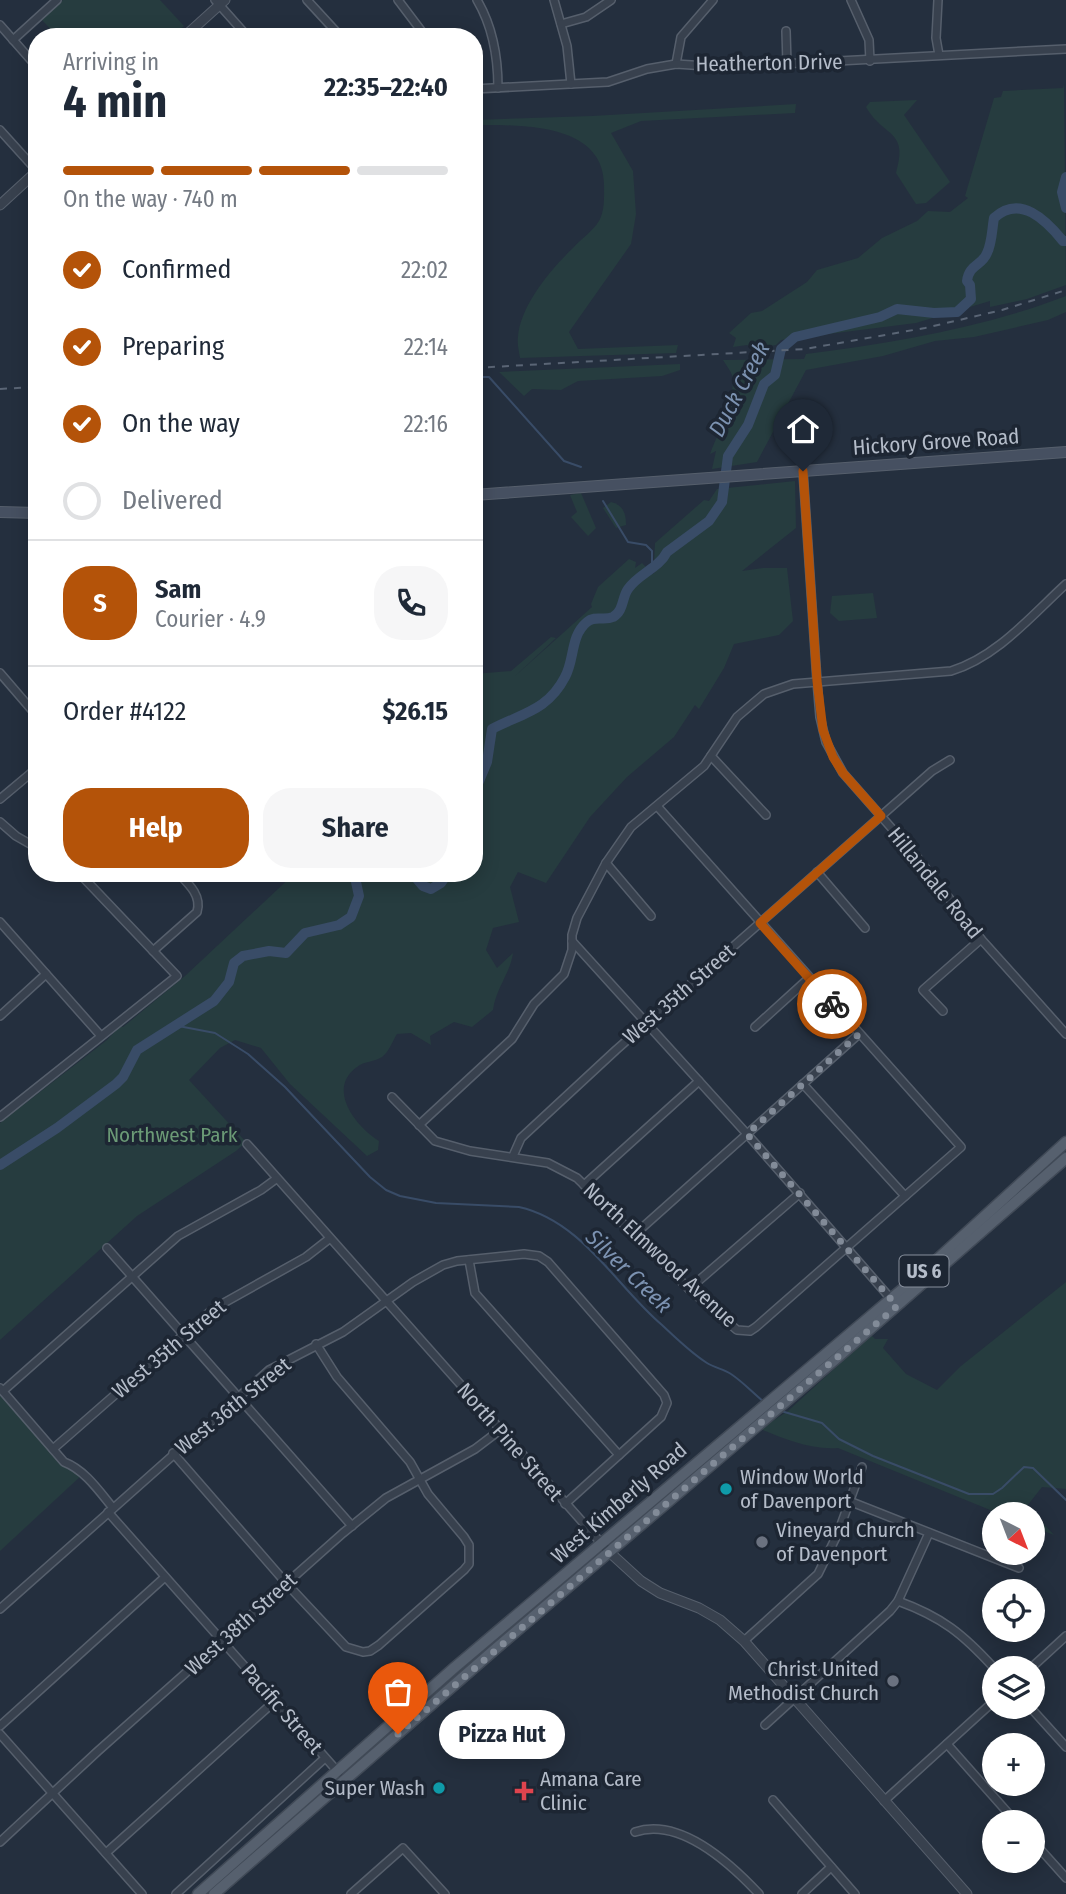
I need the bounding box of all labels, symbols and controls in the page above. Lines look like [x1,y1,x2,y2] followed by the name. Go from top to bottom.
[63,48,159,76] text: Arriving in
[695,49,843,77] street label: Heatherton Drive
[324,72,448,103] text: 22:35–22:40
[63,74,167,129] text: 4 min
[63,185,238,213] text: On the way · 740 m
[63,251,101,289] icon: check
[122,254,232,285] text: Confirmed
[401,256,448,284] text: 22:02
[63,328,101,366] icon: check
[122,331,224,362] text: Preparing
[404,333,448,361] text: 22:14
[702,337,776,441] water label: Duck Creek
[773,399,833,471] pin
[63,405,101,443] icon: check
[122,408,240,439] text: On the way
[403,410,448,438] text: 22:16
[784,410,822,448] icon: home
[852,423,1020,461] street label: Hickory Grove Road
[122,485,223,516] text: Delivered
[374,566,448,640] button: phone
[155,574,201,605] text: Sam
[93,588,107,619] text: S
[155,605,266,633] text: Courier · 4.9
[63,696,186,727] text: Order #4122
[383,696,448,727] text: $26.15
[63,788,249,868] button: Help
[263,788,448,868] button: Share
[882,822,988,944] street label: Hillandale Road
[618,938,741,1050] street label: West 35th Street
[797,969,867,1039] courier
[813,985,851,1023] icon: bike
[106,1122,238,1148] park label: Northwest Park
[578,1177,742,1333] street label: North Elmwood Avenue
[579,1222,678,1319] water label: Silver Creek
[900,1256,948,1287] road number: US 6
[107,1294,231,1404] street label: West 35th Street
[170,1351,296,1460] street label: West 36th Street
[452,1378,569,1507] street label: North Pine Street
[546,1437,692,1569] street label: West Kimberly Road
[740,1464,864,1514] place label: Window World of Davenport
[718,1481,734,1497] marker: Window World of Davenport
[982,1502,1045,1564] north arrow
[982,1502,1045,1873] map controls
[776,1517,915,1567] place label: Vineyard Church of Davenport
[754,1534,770,1550] marker: Vineyard Church of Davenport
[180,1567,302,1681] street label: West 38th Street
[982,1579,1045,1642] button: locate
[728,1656,879,1706] place label: Christ United Methodist Church
[982,1656,1045,1719] button: layers
[236,1659,328,1760] street label: Pacific Street
[368,1662,428,1734] pin
[379,1673,417,1711] icon: bag
[885,1673,901,1689] marker: Christ United Methodist Church
[440,1710,566,1758] callout: Pizza Hut
[458,1720,546,1748] text: Pizza Hut
[982,1733,1045,1796] button: +
[540,1766,642,1816] place label: Amana Care Clinic
[325,1775,425,1801] place label: Super Wash
[431,1780,447,1796] marker: Super Wash
[514,1781,534,1801] marker: Amana Care Clinic
[982,1810,1045,1873] button: −

